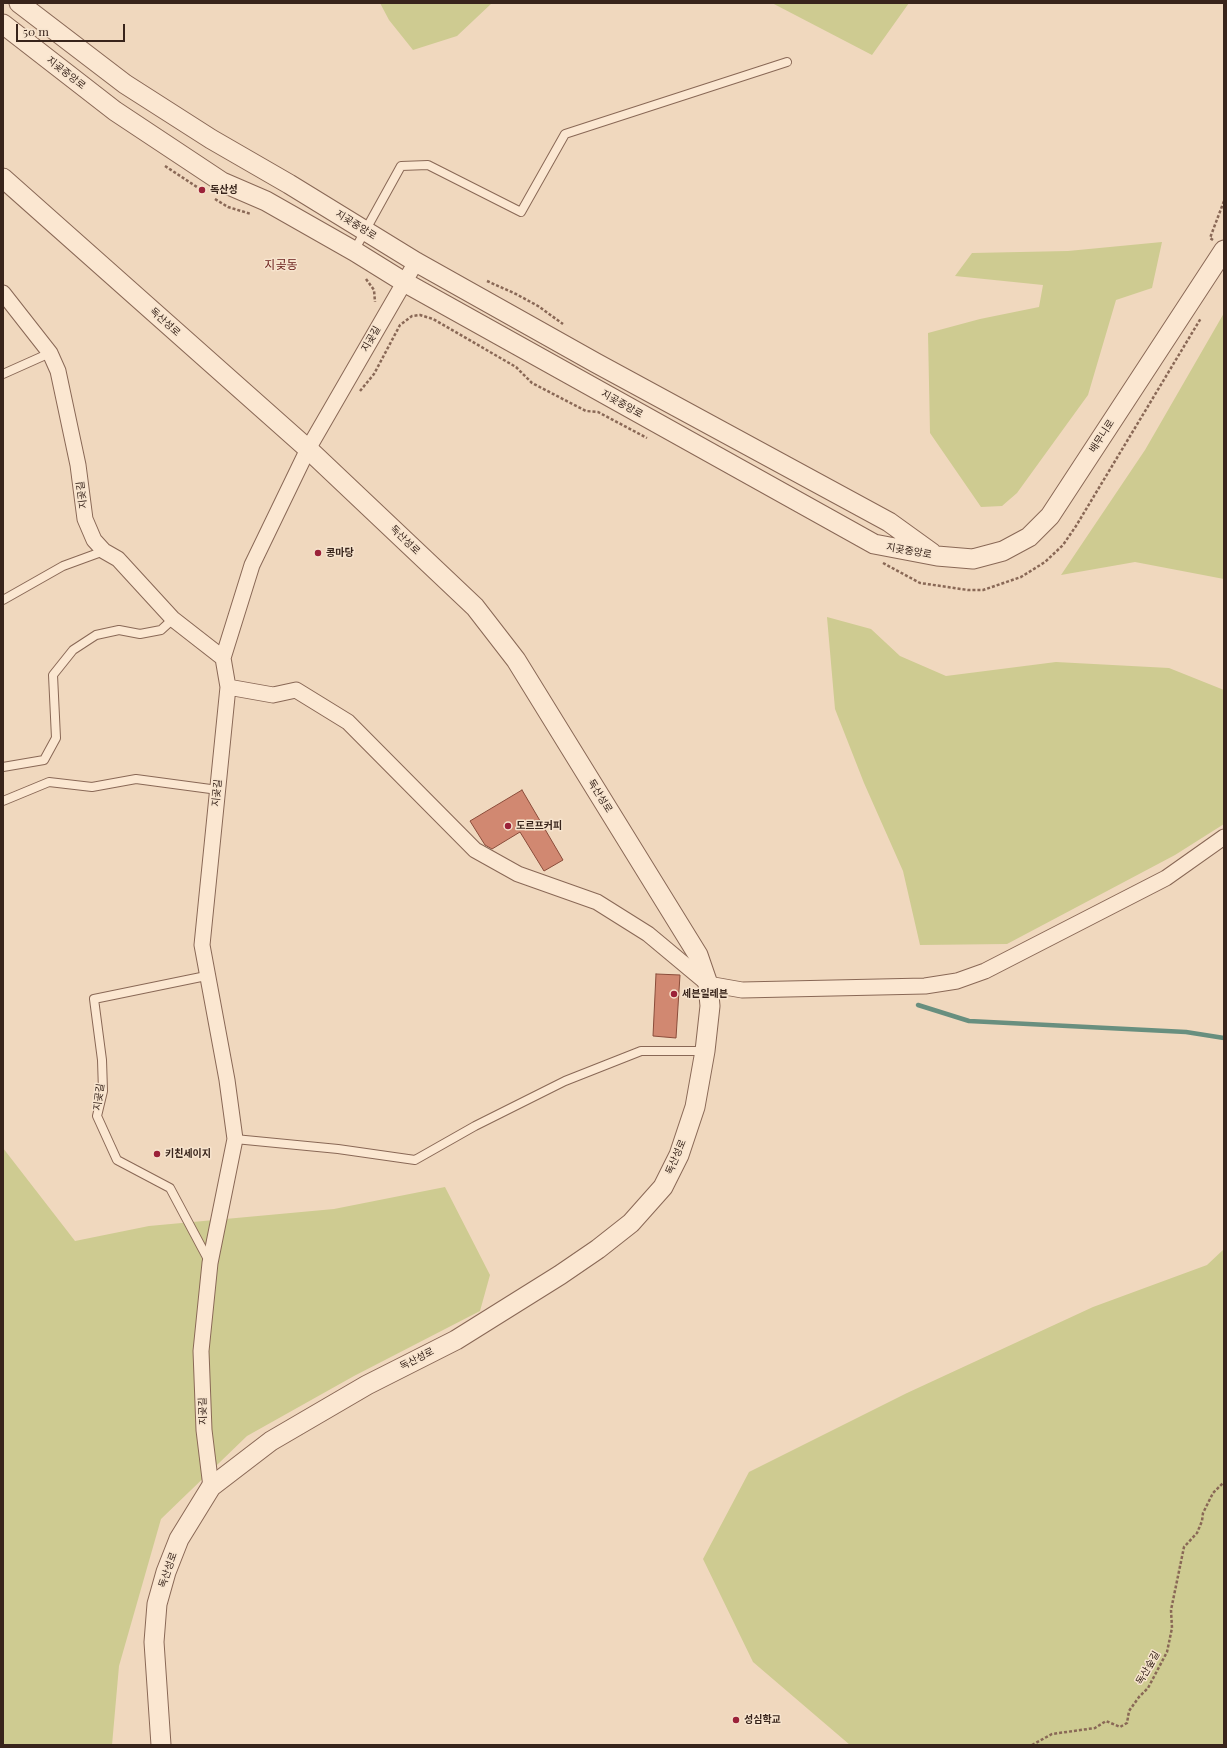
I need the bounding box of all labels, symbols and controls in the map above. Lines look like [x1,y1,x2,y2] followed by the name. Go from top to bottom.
[18,16,127,42] scale bar
[23,23,49,39] text: 50 m
[44,54,88,92] street label: 지곶중앙로
[210,184,238,196] place label: 독산성
[197,185,207,195] marker: 독산성
[333,208,379,242] street label: 지곶중앙로
[264,258,298,272] district label: 지곶동
[147,305,183,339] street label: 독산성로
[359,324,383,354] street label: 지곶길
[599,388,645,420] street label: 지곶중앙로
[1087,417,1117,455] street label: 배무니로
[74,481,90,509] street label: 지곶길
[388,523,422,557] street label: 독산성로
[885,541,933,561] street label: 지곶중앙로
[326,547,354,559] place label: 콩마당
[313,548,323,558] marker: 콩마당
[585,777,615,815] street label: 독산성로
[210,779,224,807] street label: 지곶길
[516,820,562,832] place label: 도르프커피
[503,821,513,831] marker: 도르프커피
[682,988,728,1000] place label: 세븐일레븐
[669,989,679,999] marker: 세븐일레븐
[91,1082,107,1112] street label: 지곶길
[663,1138,689,1176] street label: 독산성로
[165,1148,211,1160] place label: 키친세이지
[152,1149,162,1159] marker: 키친세이지
[398,1345,436,1373] street label: 독산성로
[197,1397,209,1425] street label: 지곶길
[156,1551,180,1589] street label: 독산성로
[1134,1649,1162,1687] street label: 독산숲길
[744,1714,781,1726] place label: 성심학교
[731,1715,741,1725] marker: 성심학교

